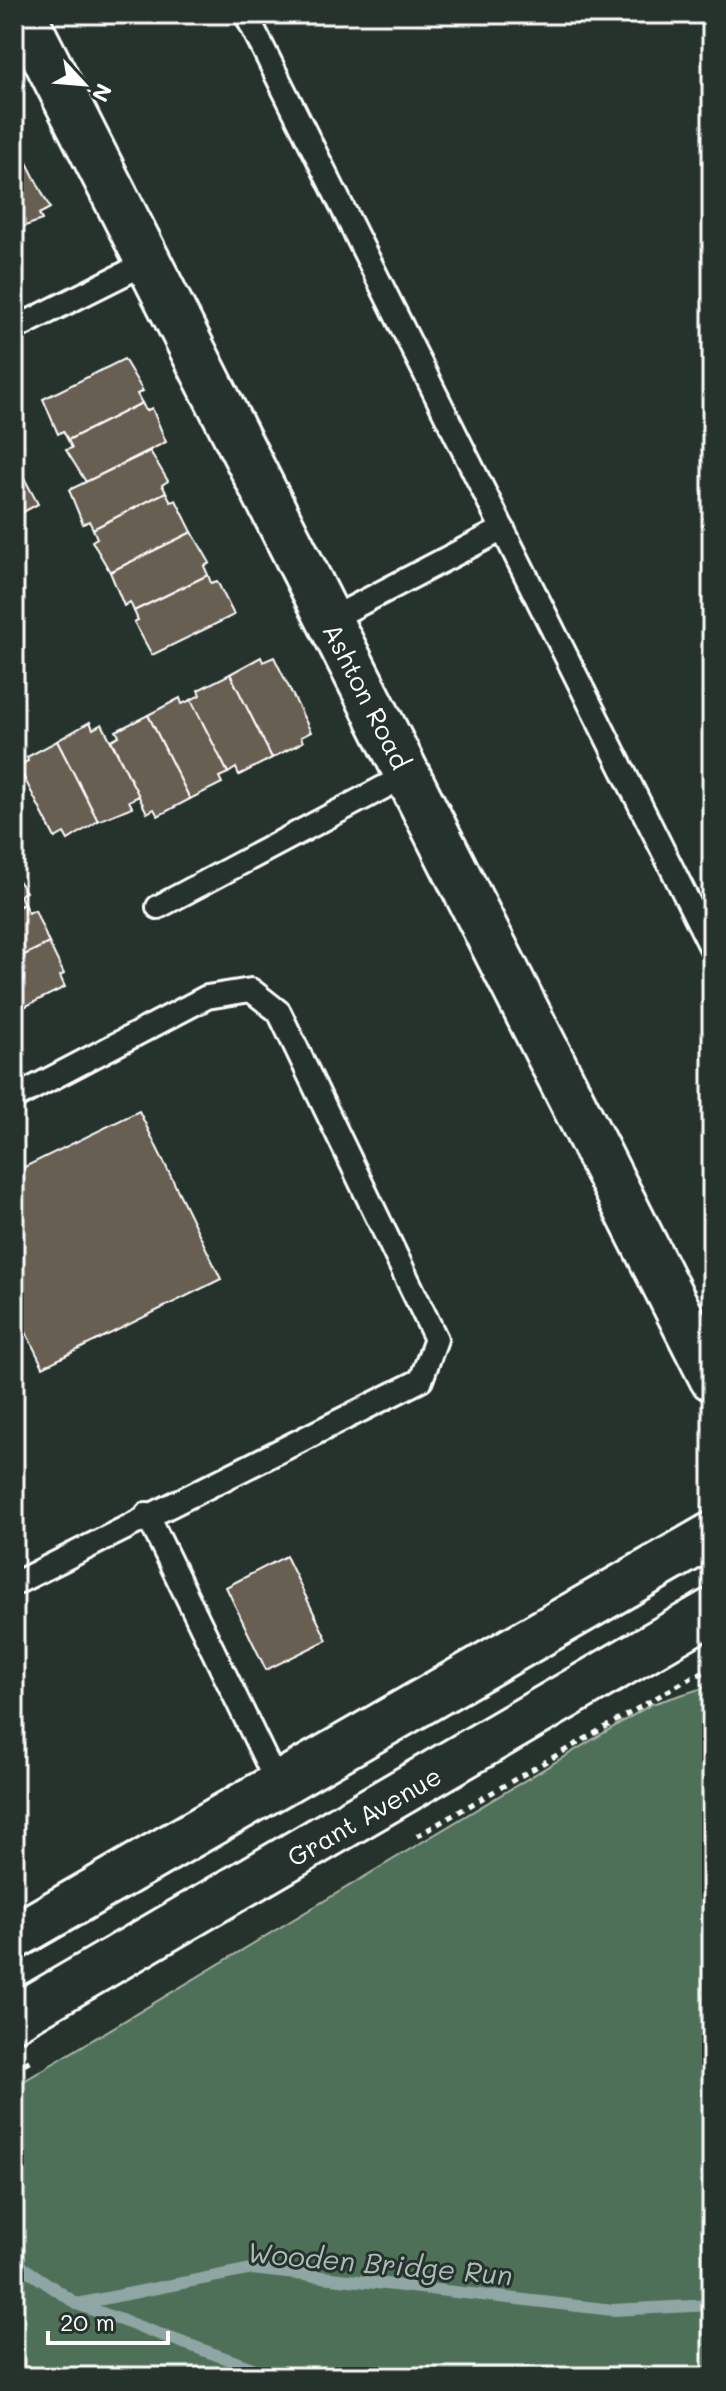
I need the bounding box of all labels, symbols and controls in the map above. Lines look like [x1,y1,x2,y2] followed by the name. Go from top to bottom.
[44,44,124,124] north arrow
[86,79,119,107] text: N
[316,617,418,775] street label: Ashton Road
[281,1758,447,1874] street label: Grant Avenue
[246,2233,514,2293] water label: Wooden Bridge Run
[48,2295,168,2345] scale bar
[60,2306,115,2337] text: 20 m

